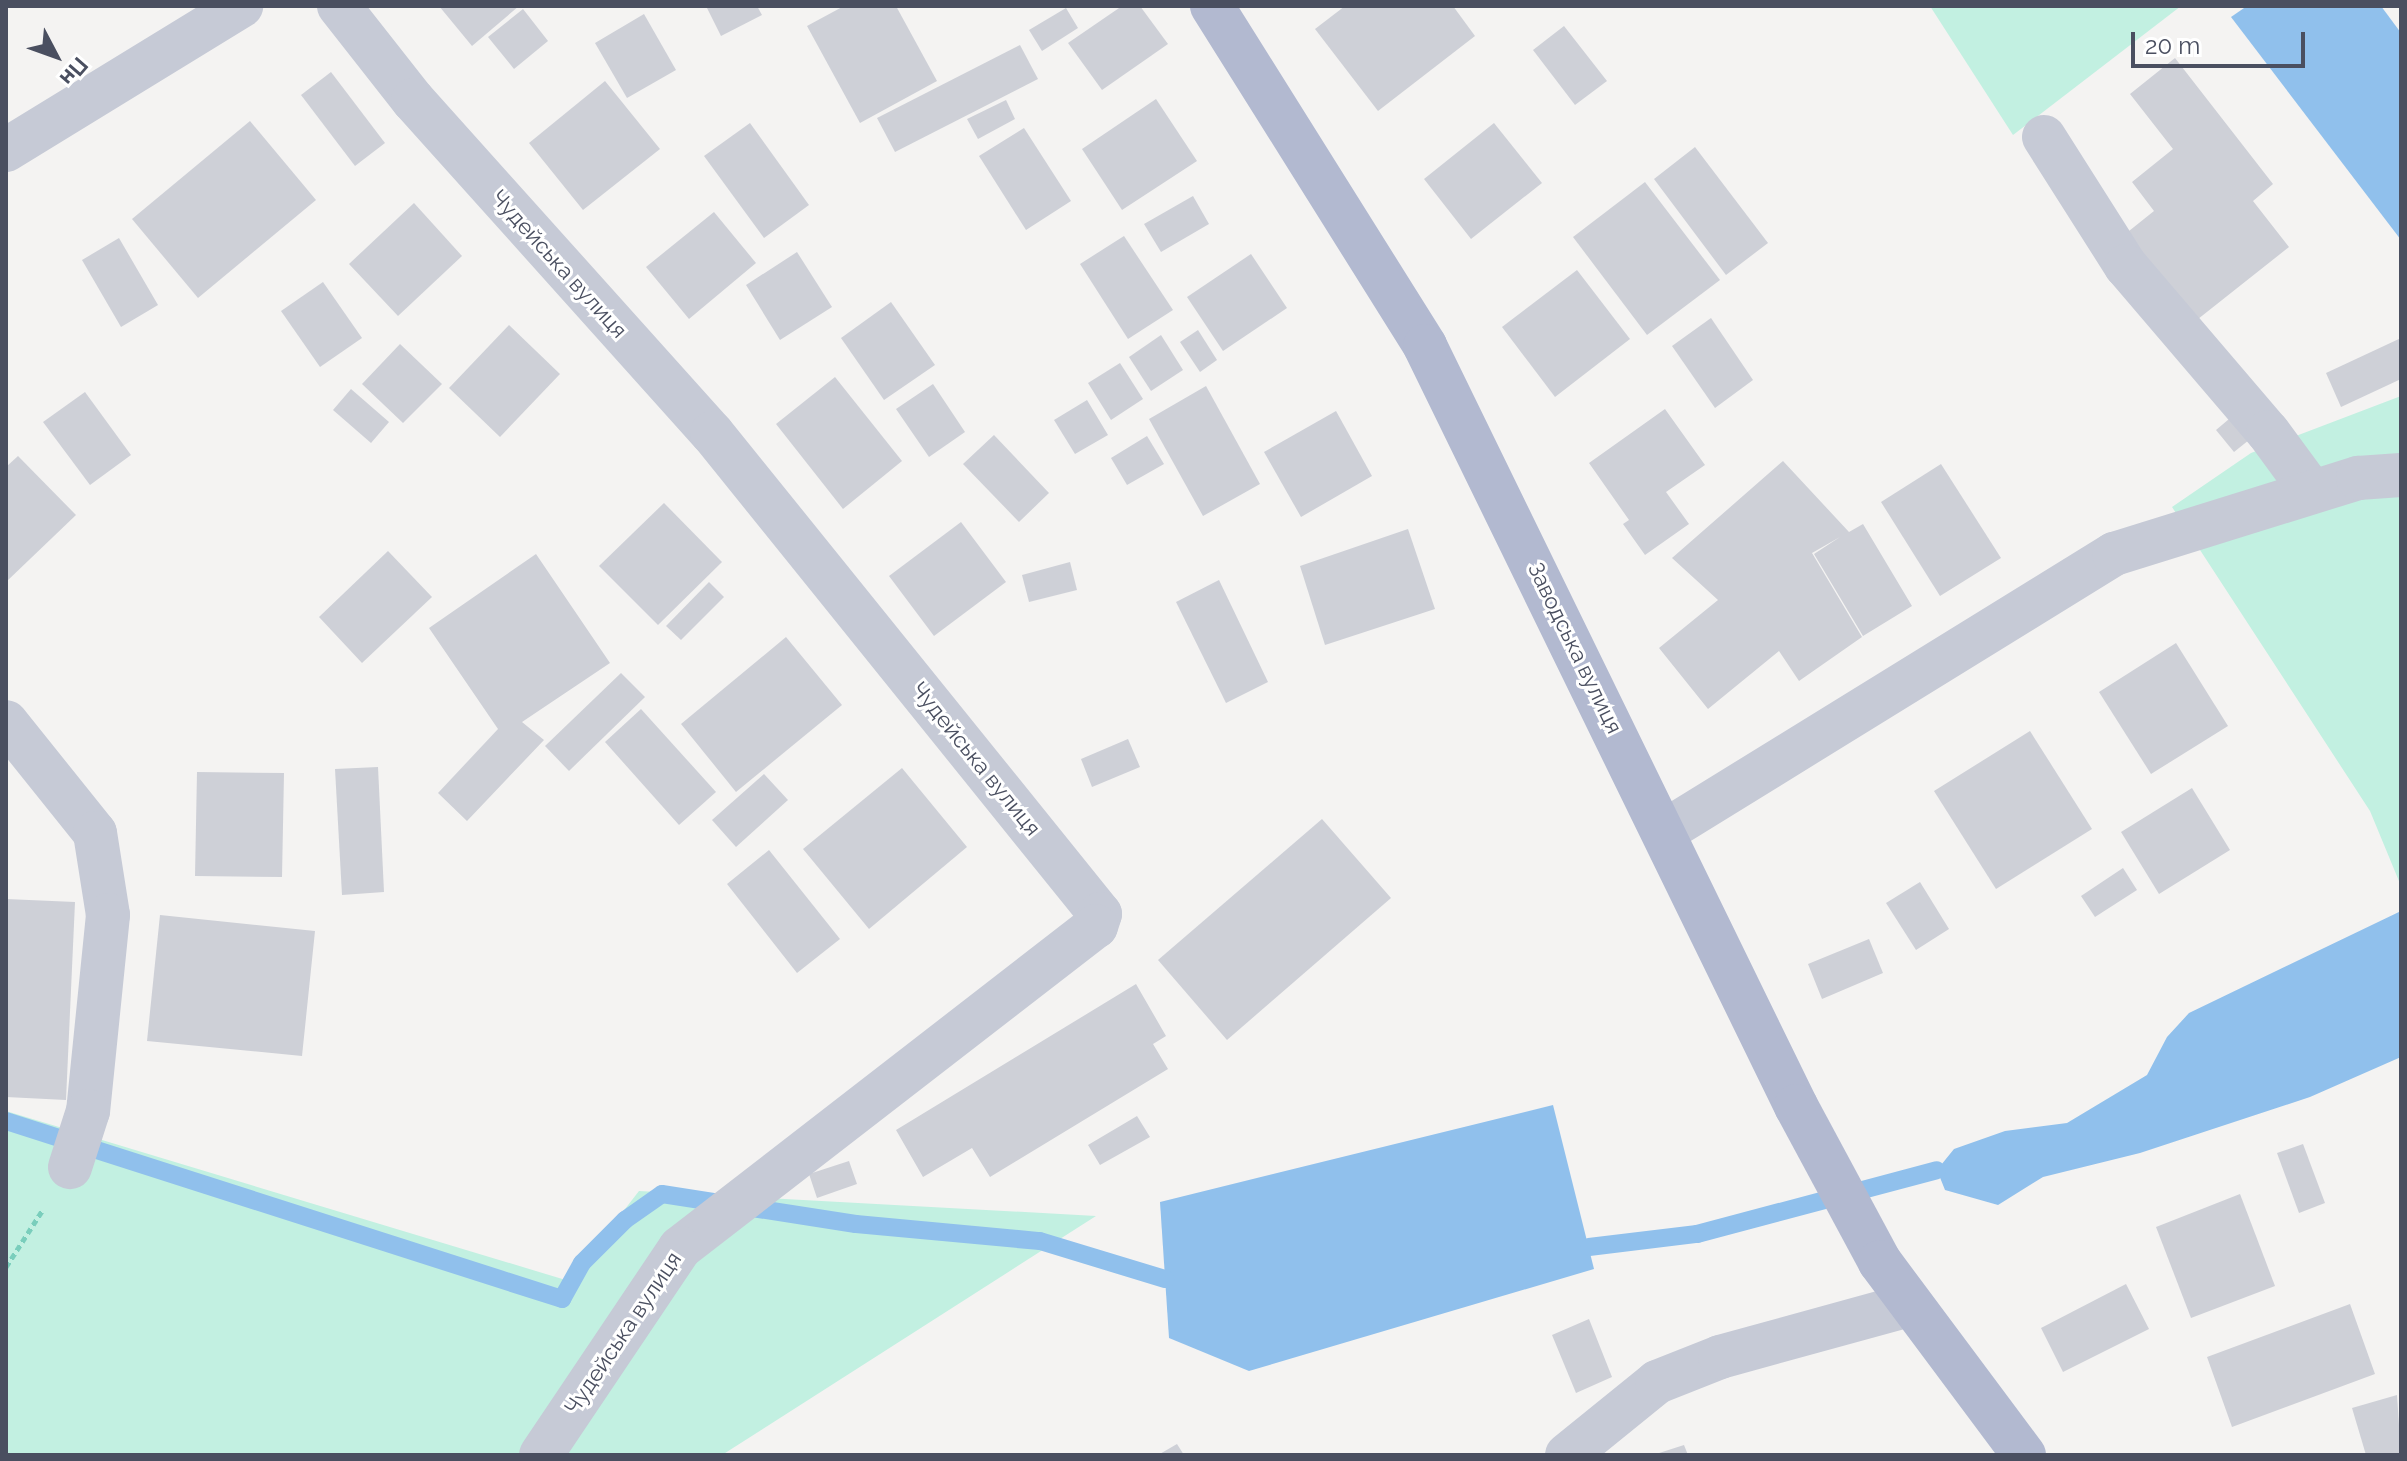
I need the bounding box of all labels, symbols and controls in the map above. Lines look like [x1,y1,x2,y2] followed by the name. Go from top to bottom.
[16,16,96,96] north arrow
[2135,16,2309,66] scale bar
[2145,31,2200,60] text: 20 m
[55,52,94,91] text: Пн
[486,185,632,343] street label: Чудейська вулиця
[1522,558,1628,738] street label: Заводська вулиця
[906,677,1046,841] street label: Чудейська вулиця
[559,1247,687,1419] street label: Чудейська вулиця

